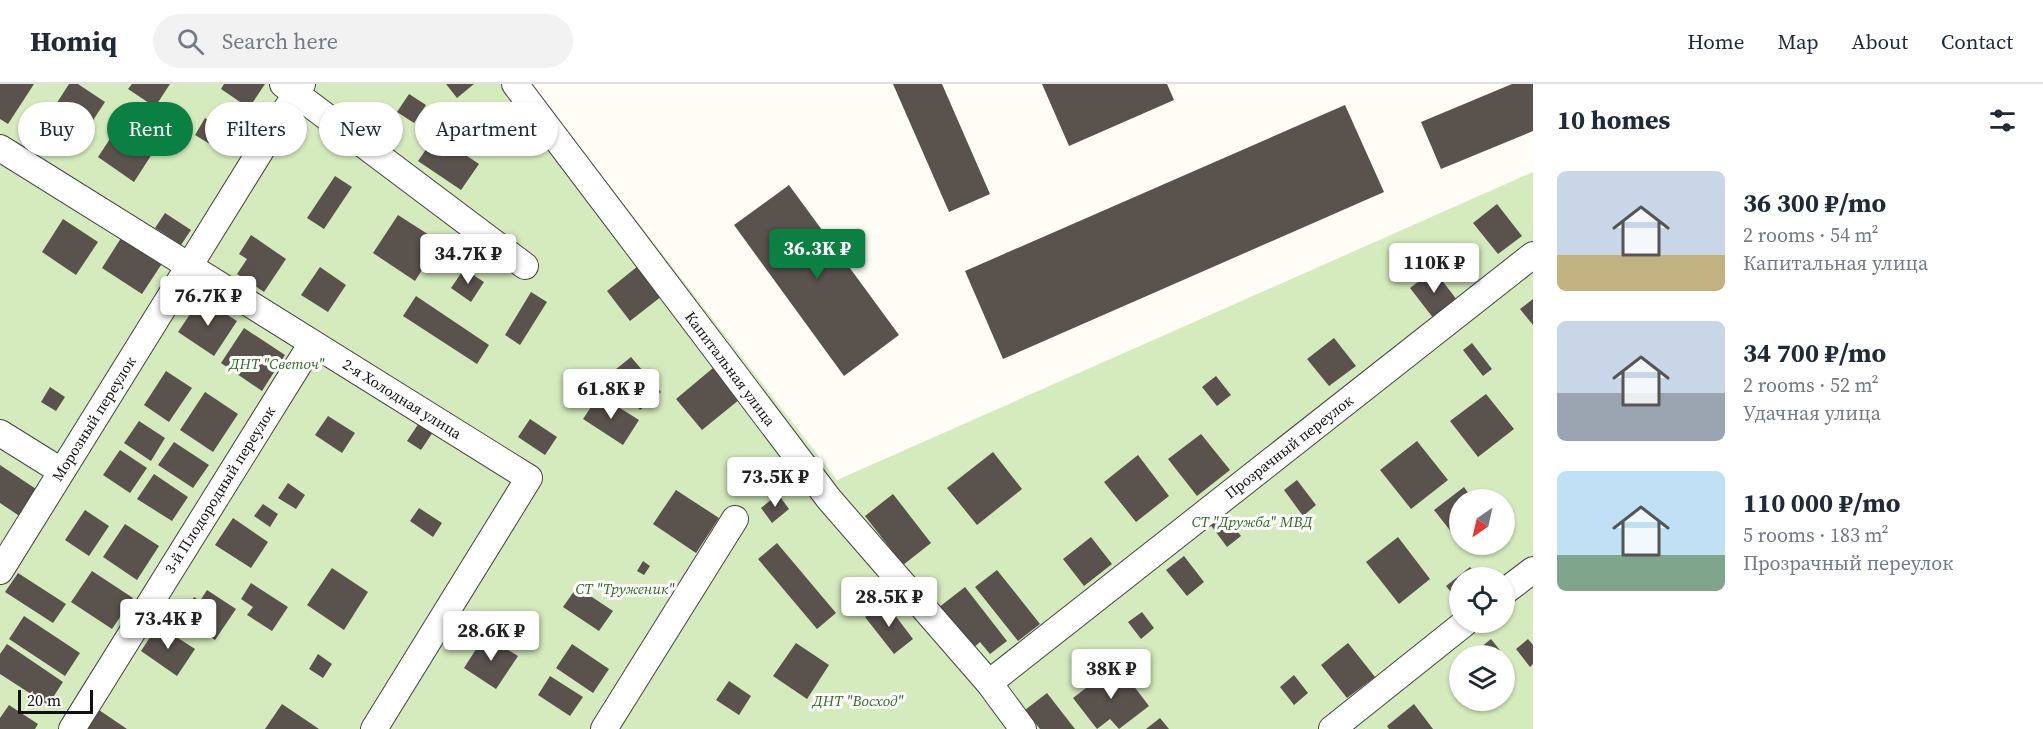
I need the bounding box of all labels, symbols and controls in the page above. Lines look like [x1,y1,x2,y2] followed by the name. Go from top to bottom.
[153,14,573,68] search box
[30,22,117,60] text: Homiq
[174,25,207,58] icon: search
[222,26,338,56] text: Search here
[1687,27,1745,56] text: Home
[1778,27,1819,56] text: Map
[1852,27,1908,56] text: About
[1941,27,2013,56] text: Contact
[18,102,95,156] chip: Buy
[107,102,193,156] chip: Rent
[205,102,307,156] chip: Filters
[319,102,403,156] chip: New
[415,102,558,156] chip: Apartment
[1557,102,1670,138] text: 10 homes
[1986,104,2019,137] icon: filters
[1743,185,1886,221] text: 36 300 ₽/mo
[1605,195,1677,267] icon: home
[1743,221,1879,249] text: 2 rooms · 54 m²
[762,229,872,280] pin: 36.3K ₽
[413,234,523,285] pin: 34.7K ₽
[783,234,851,262] text: 36.3K ₽
[434,239,502,267] text: 34.7K ₽
[1385,243,1483,294] pin: 110K ₽
[1403,248,1465,276] text: 110K ₽
[1743,249,1928,277] text: Капитальная улица
[153,276,263,327] pin: 76.7K ₽
[174,281,242,309] text: 76.7K ₽
[680,307,781,431] street label: Капитальная улица
[1743,335,1886,371] text: 34 700 ₽/mo
[1605,345,1677,417] icon: home
[47,352,141,485] street label: Морозный переулок
[228,353,325,374] park label: ДНТ "Светоч"
[339,353,466,444] street label: 2-я Холодная улица
[556,369,666,420] pin: 61.8K ₽
[1743,371,1879,399] text: 2 rooms · 52 m²
[577,374,645,402] text: 61.8K ₽
[1220,389,1358,503] street label: Прозрачный переулок
[1743,399,1881,427] text: Удачная улица
[159,401,280,578] street label: 3-й Плодородный переулок
[720,457,830,508] pin: 73.5K ₽
[741,462,809,490] text: 73.5K ₽
[1743,485,1900,521] text: 110 000 ₽/mo
[1449,489,1515,555] north arrow
[1449,489,1515,711] map controls
[1605,495,1677,567] icon: home
[1192,511,1313,532] park label: СТ "Дружба" МВД
[1743,521,1889,549] text: 5 rooms · 183 m²
[1743,549,1953,577] text: Прозрачный переулок
[1449,567,1515,633] button: locate
[834,577,944,628] pin: 28.5K ₽
[575,578,675,599] park label: СТ "Труженик"
[855,582,923,610] text: 28.5K ₽
[113,599,223,650] pin: 73.4K ₽
[134,604,202,632] text: 73.4K ₽
[436,611,546,662] pin: 28.6K ₽
[457,616,525,644] text: 28.6K ₽
[1449,645,1515,711] button: layers
[1069,649,1153,700] pin: 38K ₽
[1086,654,1136,682] text: 38K ₽
[18,687,93,714] scale bar
[27,689,61,711] text: 20 m
[812,690,904,711] park label: ДНТ "Восход"

